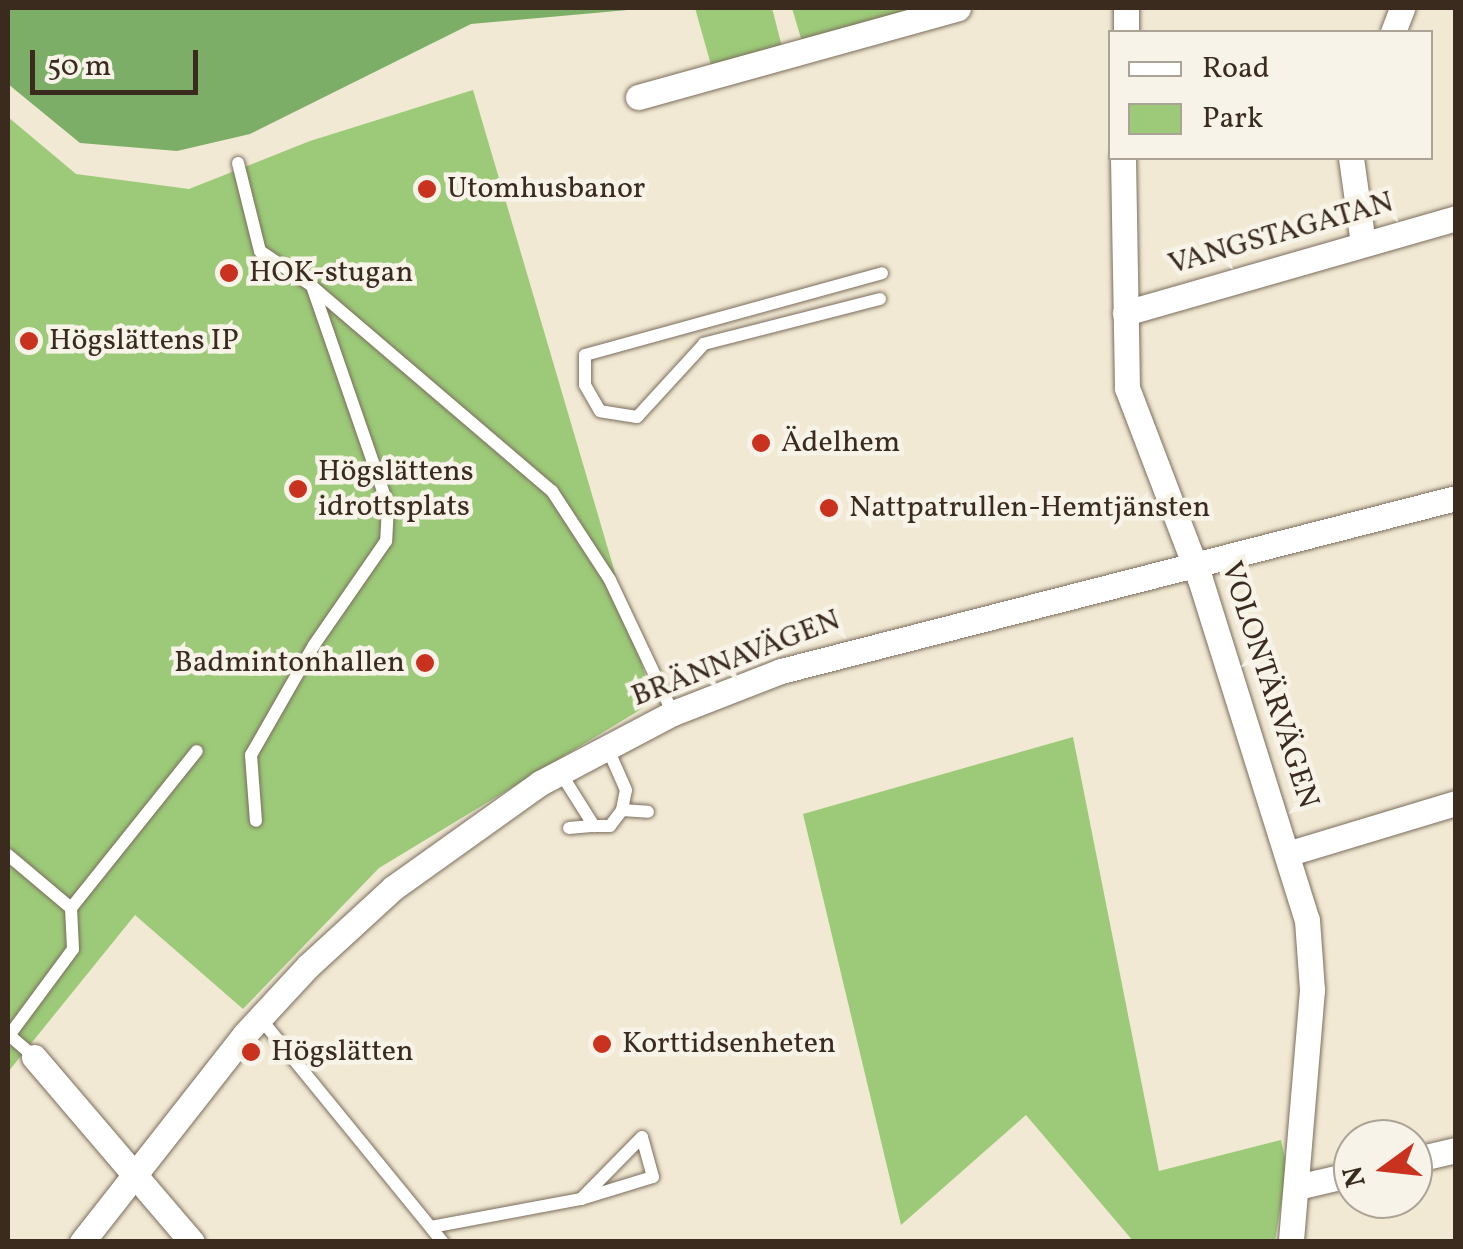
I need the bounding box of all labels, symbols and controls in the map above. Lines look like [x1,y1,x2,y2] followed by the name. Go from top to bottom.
[35,30,202,92] scale bar
[1108,30,1433,160] legend
[47,46,111,88] text: 50 m
[1202,48,1270,90] text: Road
[1202,98,1263,140] text: Park
[447,171,645,207] place label: Utomhusbanor
[416,178,438,200] marker: Utomhusbanor
[1165,185,1397,283] street label: VANGSTAGATAN
[249,255,413,291] place label: HOK-stugan
[218,262,240,284] marker: HOK-stugan
[49,323,239,359] place label: Högslättens IP
[18,330,40,352] marker: Högslättens IP
[781,425,900,461] place label: Ädelhem
[750,432,772,454] marker: Ädelhem
[318,454,474,524] place label: Högslättens idrottsplats
[287,478,309,500] marker: Högslättens idrottsplats
[849,490,1210,526] place label: Nattpatrullen-Hemtjänsten
[818,497,840,519] marker: Nattpatrullen-Hemtjänsten
[1212,557,1326,813] street label: VOLONTÄRVÄGEN
[627,603,845,715] street label: BRÄNNAVÄGEN
[174,645,405,681] place label: Badmintonhallen
[414,652,436,674] marker: Badmintonhallen
[622,1026,836,1062] place label: Korttidsenheten
[591,1033,613,1055] marker: Korttidsenheten
[271,1034,414,1070] place label: Högslätten
[240,1041,262,1063] marker: Högslätten
[1333,1119,1433,1219] north arrow
[1334,1162,1377,1191] text: N

